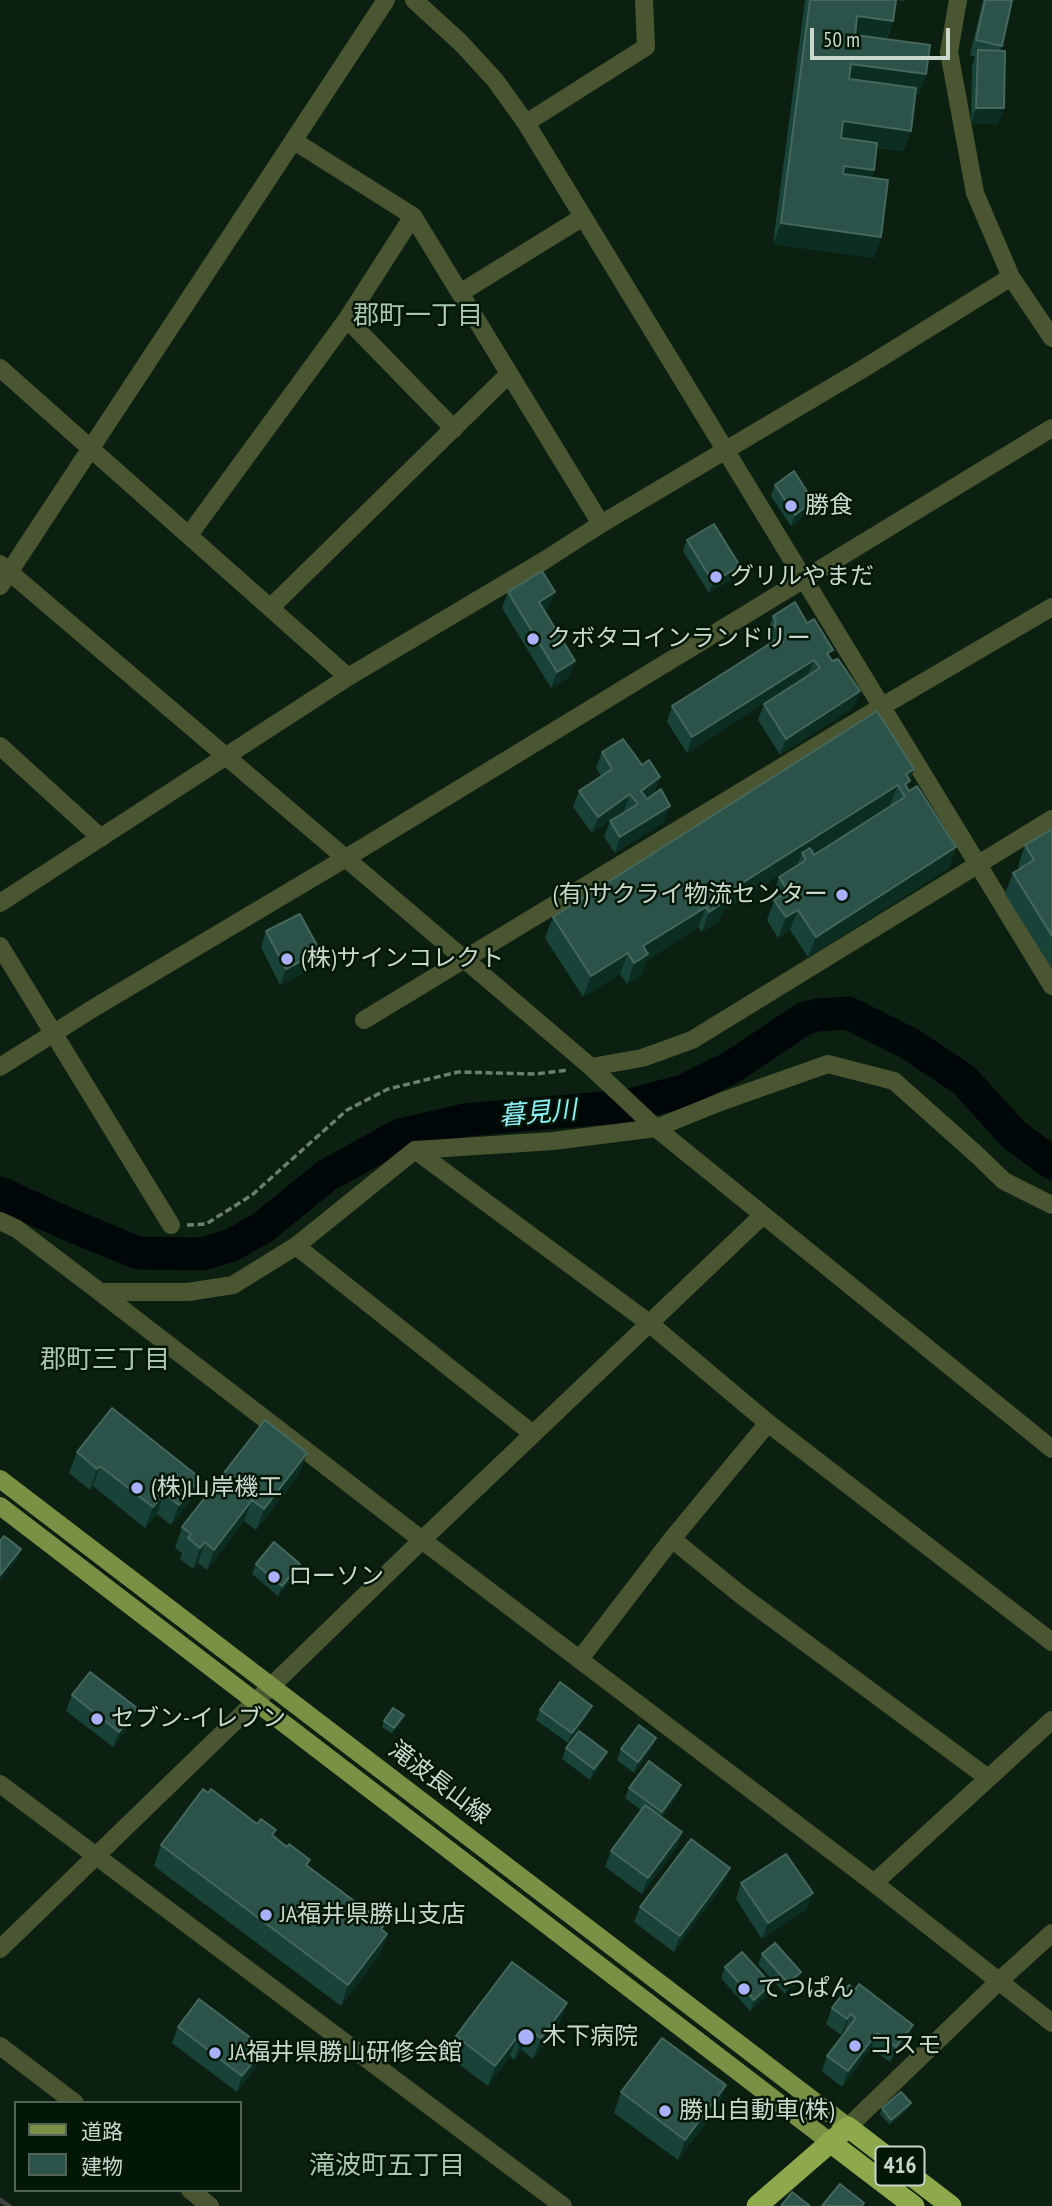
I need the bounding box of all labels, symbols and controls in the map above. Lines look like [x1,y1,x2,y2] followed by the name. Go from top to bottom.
[814,14,954,58] scale bar
[823,26,860,53] text: 50 m
[353,301,483,333] district label: 郡町一丁目
[805,492,853,520] place label: 勝食
[783,498,799,514] marker: 勝食
[730,563,874,591] place label: グリルやまだ
[708,569,724,585] marker: グリルやまだ
[547,625,811,653] place label: クボタコインランドリー
[525,631,541,647] marker: クボタコインランドリー
[553,881,828,909] place label: (有)サクライ物流センター
[834,887,850,903] marker: (有)サクライ物流センター
[301,945,504,973] place label: (株)サインコレクト
[279,951,295,967] marker: (株)サインコレクト
[498,1095,578,1133] water label: 暮見川
[40,1345,170,1377] district label: 郡町三丁目
[151,1474,282,1502] place label: (株)山岸機工
[129,1480,145,1496] marker: (株)山岸機工
[288,1563,384,1591] place label: ローソン
[266,1569,282,1585] marker: ローソン
[111,1705,286,1733] place label: セブン-イレブン
[89,1711,105,1727] marker: セブン-イレブン
[382,1735,496,1831] street label: 滝波長山線
[280,1901,465,1929] place label: JA福井県勝山支店
[258,1907,274,1923] marker: JA福井県勝山支店
[758,1975,854,2003] place label: てつぱん
[736,1981,752,1997] marker: てつぱん
[542,2023,638,2051] place label: 木下病院
[516,2027,536,2047] marker: 木下病院
[869,2032,941,2060] place label: コスモ
[847,2038,863,2054] marker: コスモ
[229,2039,462,2067] place label: JA福井県勝山研修会館
[207,2045,223,2061] marker: JA福井県勝山研修会館
[679,2097,834,2125] place label: 勝山自動車(株)
[14,2101,242,2192] legend
[657,2103,673,2119] marker: 勝山自動車(株)
[81,2118,123,2145] text: 道路
[876,2146,925,2186] road number: 416
[309,2151,465,2183] district label: 滝波町五丁目
[81,2153,123,2180] text: 建物

